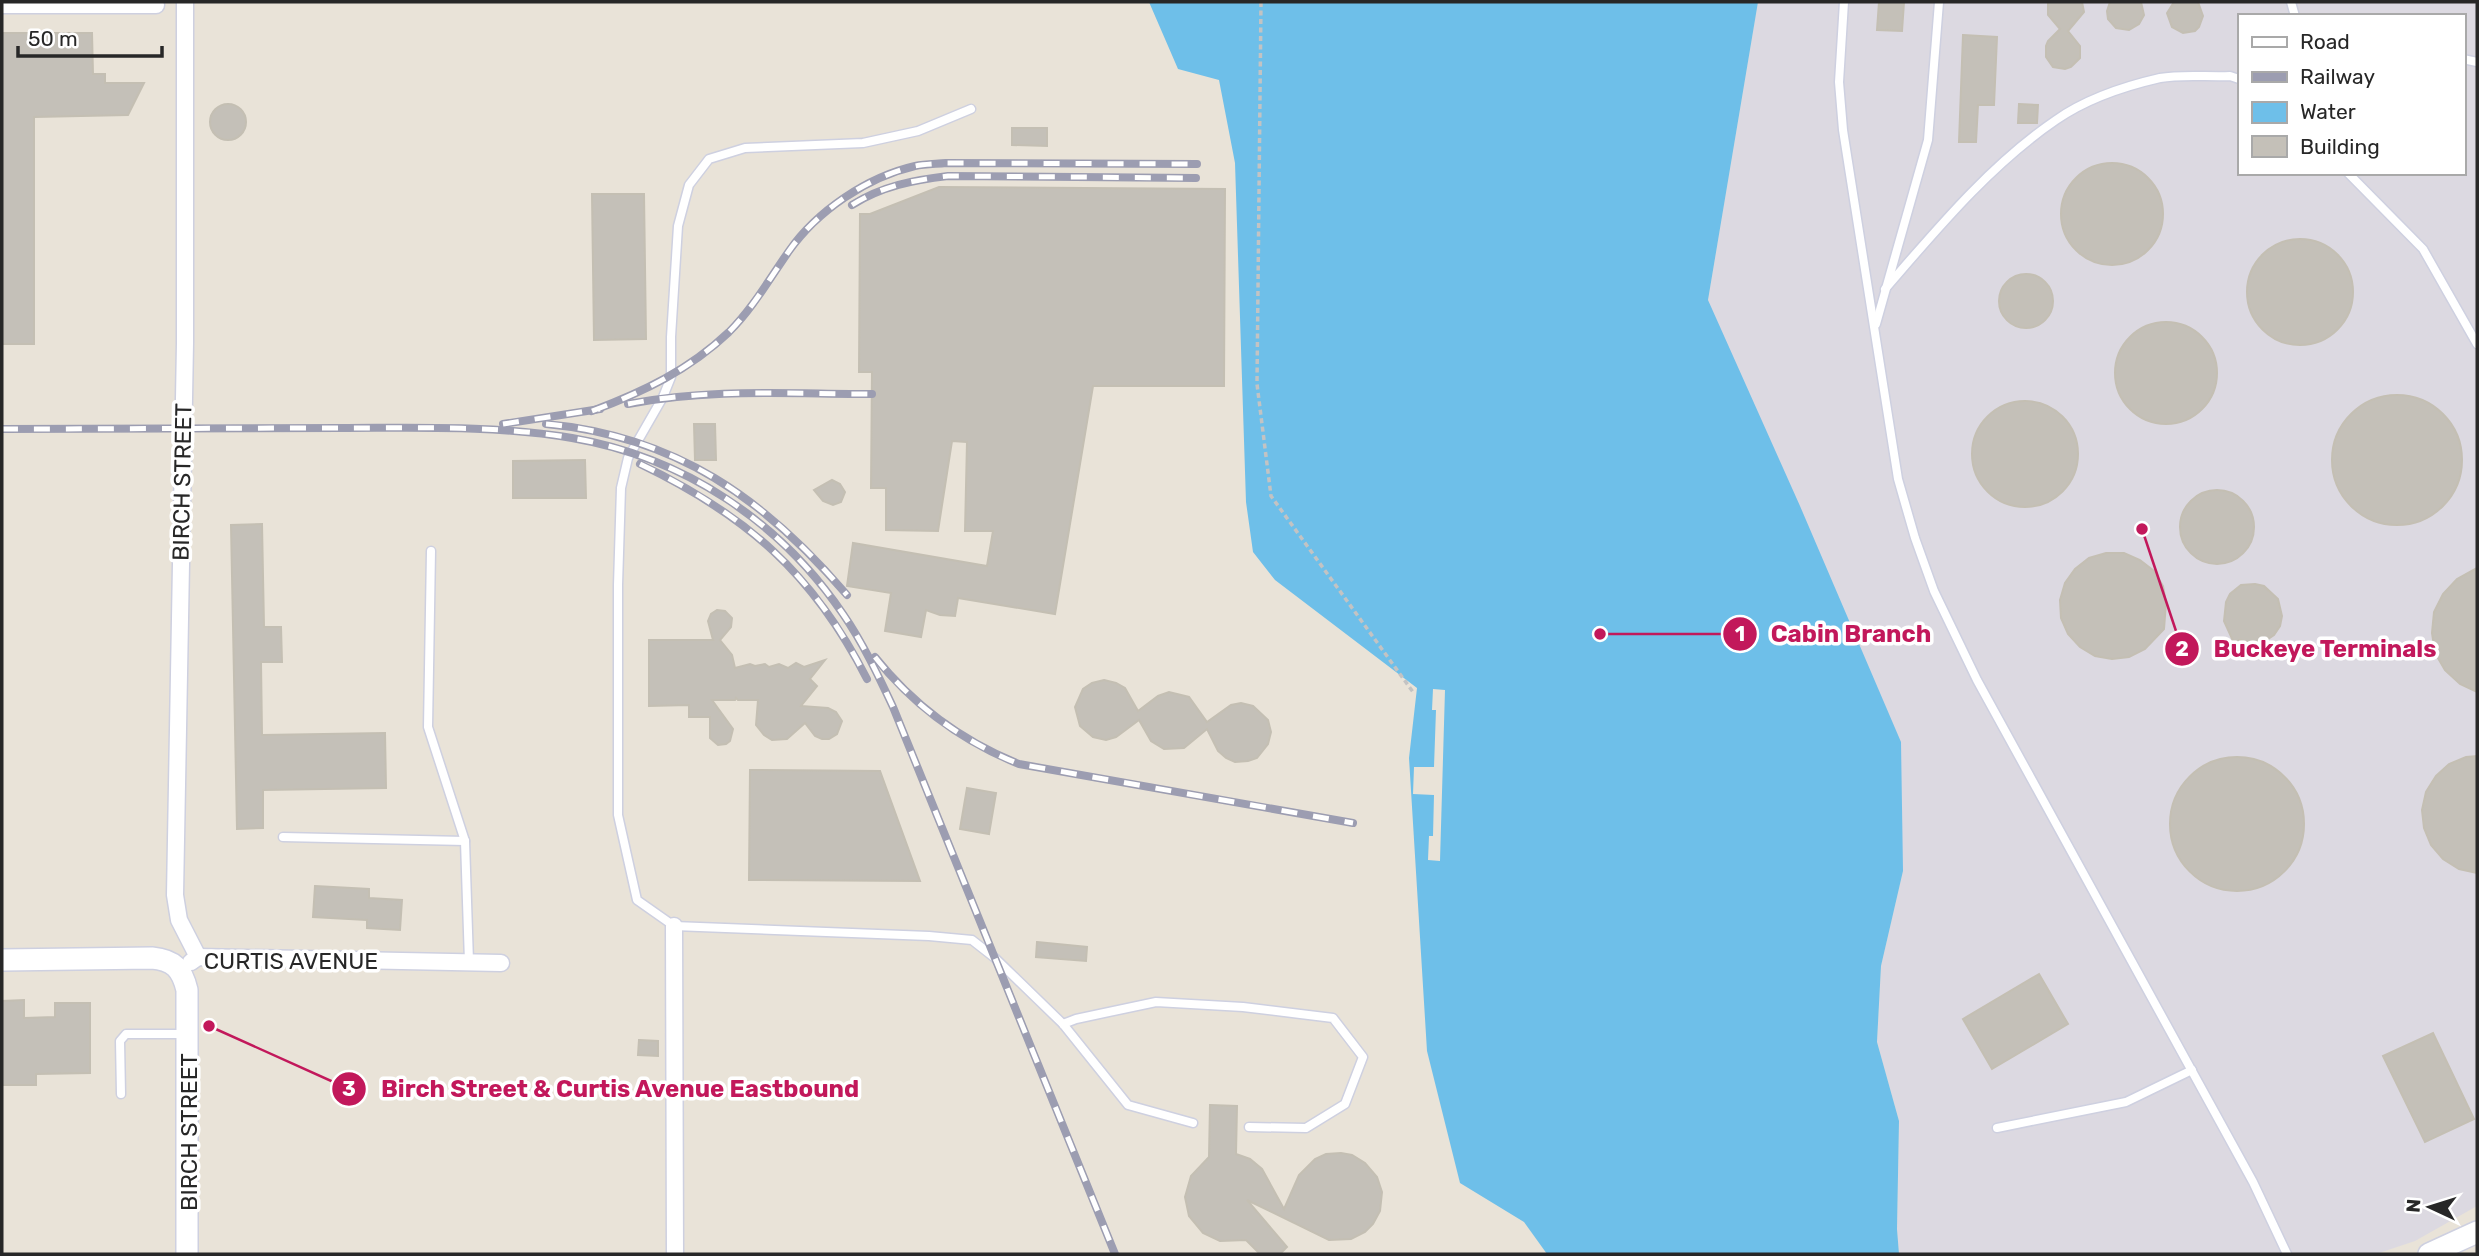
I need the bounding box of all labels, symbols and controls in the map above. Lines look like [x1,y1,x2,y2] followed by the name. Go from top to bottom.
[18,14,161,58] scale bar
[2238,14,2465,175] legend
[28,26,78,51] text: 50 m
[2300,29,2350,54] text: Road
[2300,64,2375,89] text: Railway
[2300,99,2356,124] text: Water
[2300,134,2380,159] text: Building
[167,403,197,561] street label: BIRCH STREET
[1722,611,1946,656] callout: Cabin Branch
[1771,620,1931,648] text: Cabin Branch
[1735,621,1745,646] text: 1
[2164,626,2451,671] callout: Buckeye Terminals
[2213,635,2437,663] text: Buckeye Terminals
[2175,636,2189,661] text: 2
[204,947,378,975] street label: CURTIS AVENUE
[175,1053,203,1211] street label: BIRCH STREET
[332,1066,874,1111] callout: Birch Street & Curtis Avenue Eastbound
[381,1075,859,1103] text: Birch Street & Curtis Avenue Eastbound
[342,1076,356,1101] text: 3
[2395,1172,2465,1242] north arrow
[2402,1198,2425,1213] text: N

